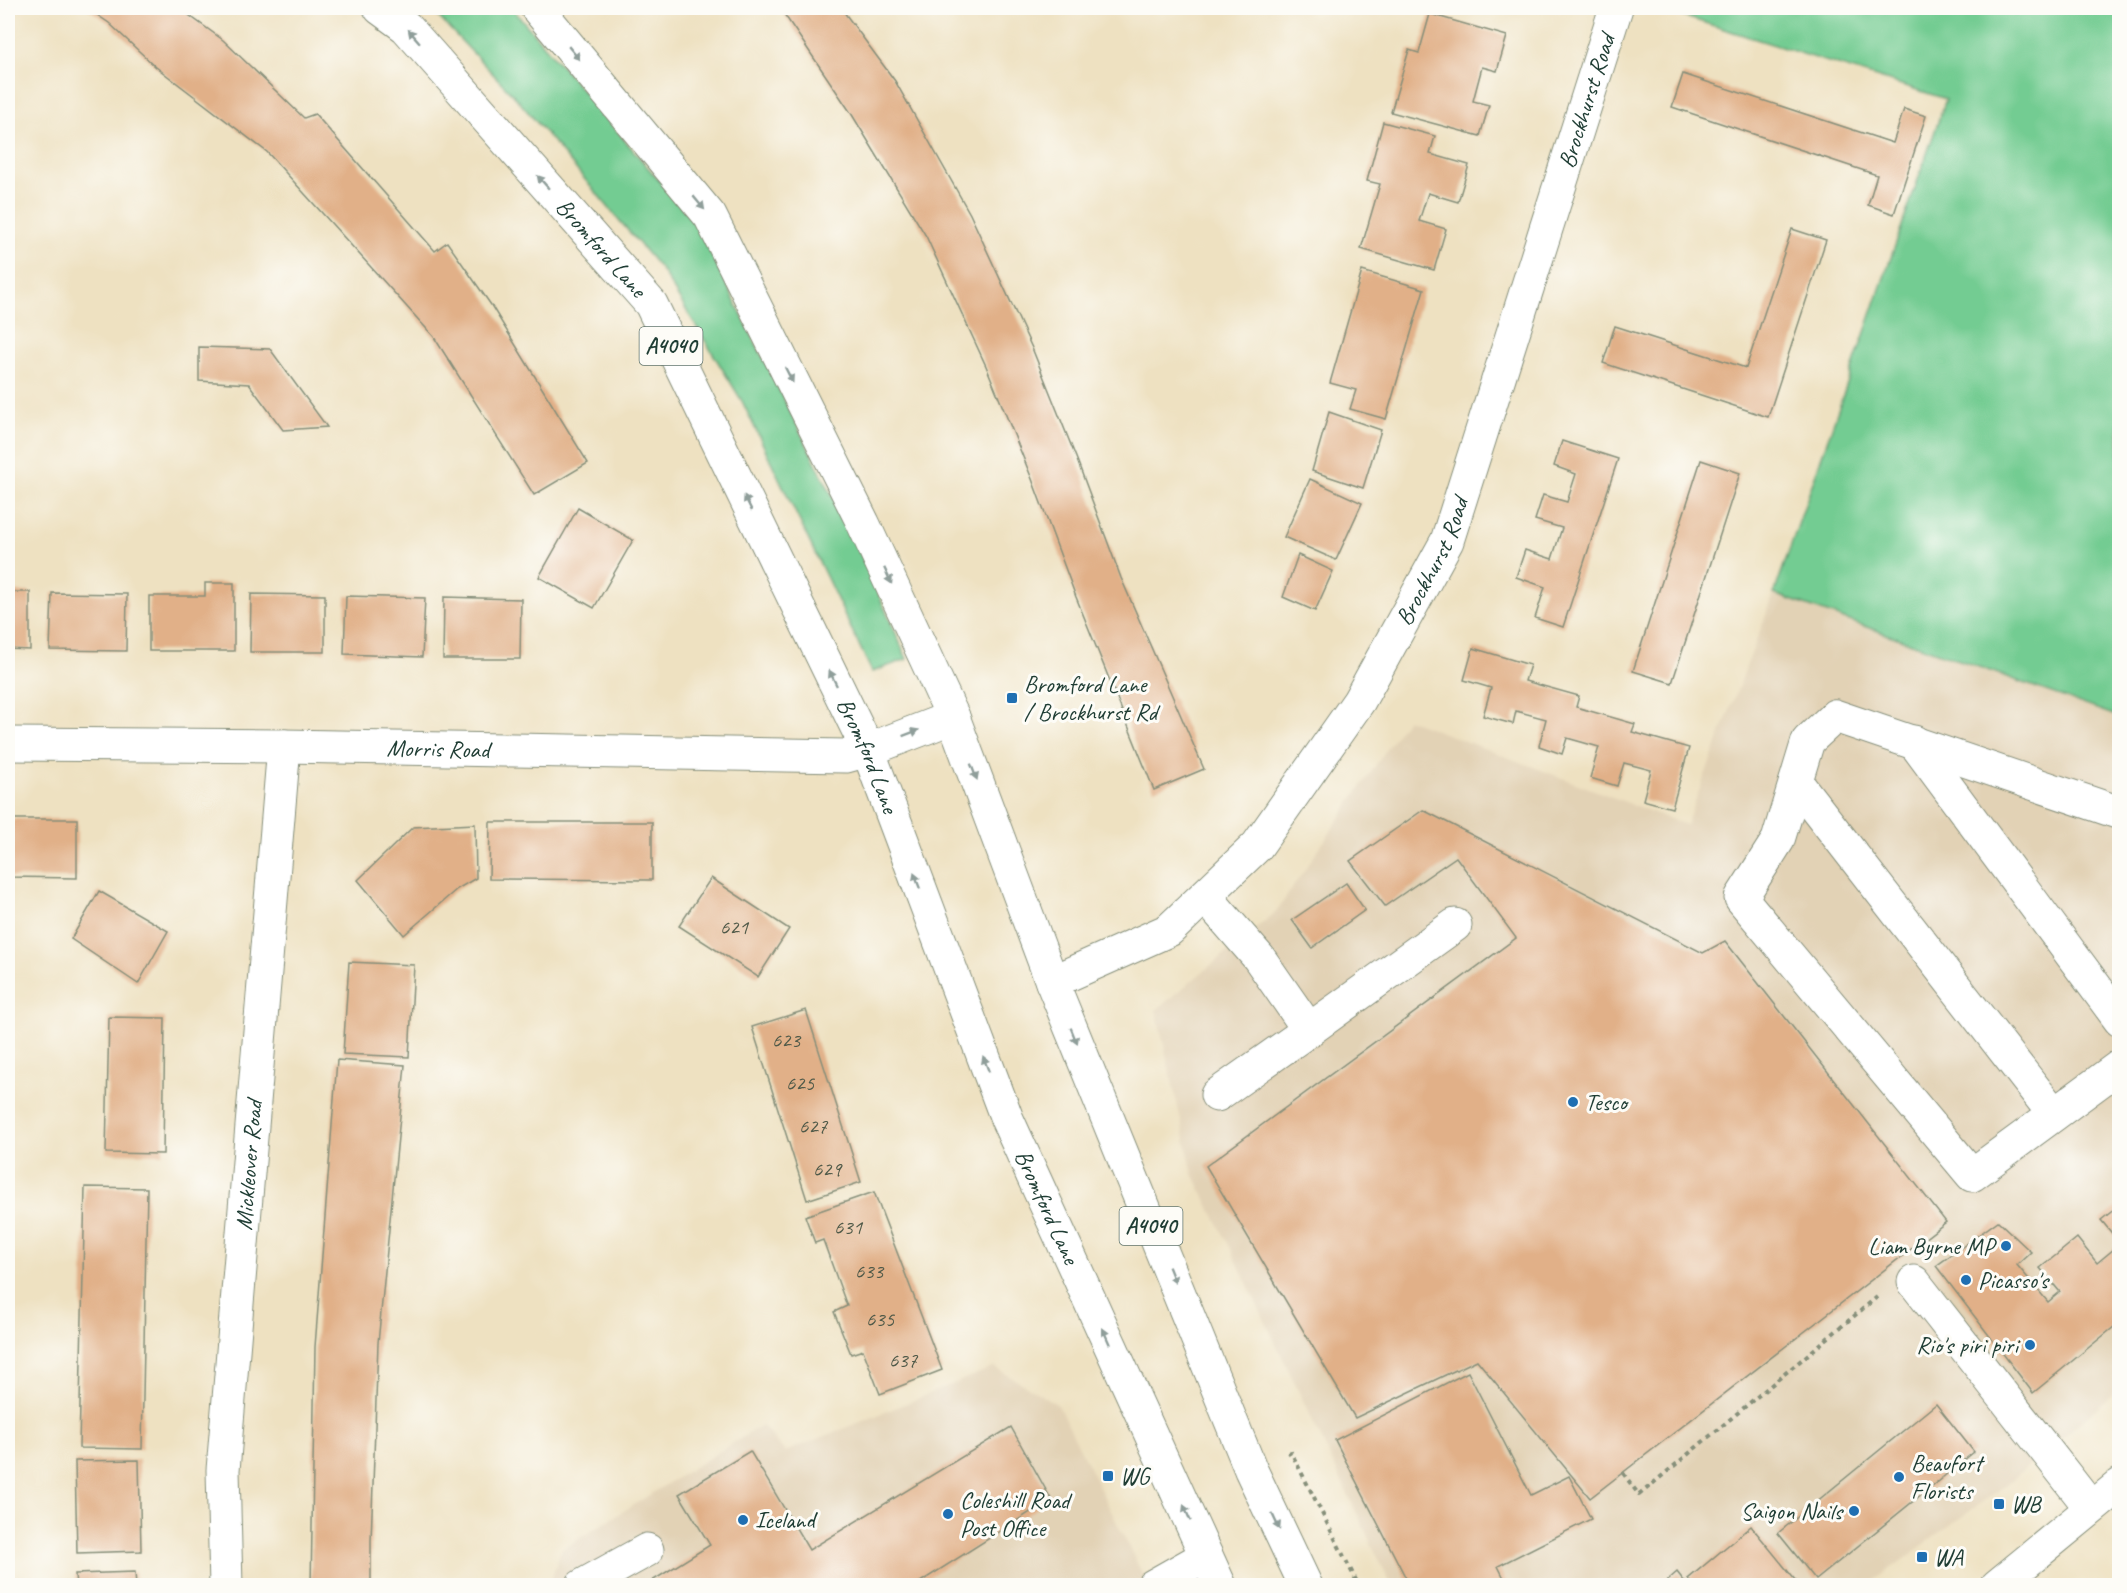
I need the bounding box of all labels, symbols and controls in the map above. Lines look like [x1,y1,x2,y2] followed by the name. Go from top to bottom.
[1551,27,1623,172] street label: Brockhurst Road
[408,29,421,44] one-way arrow
[568,45,580,60] one-way arrow
[537,175,550,190] one-way arrow
[550,192,655,305] street label: Bromford Lane
[692,195,705,210] one-way arrow
[640,327,702,365] road number: A4040
[784,366,794,384] one-way arrow
[1389,490,1476,630] street label: Brockhurst Road
[743,495,752,512] one-way arrow
[883,568,893,586] one-way arrow
[1024,669,1161,727] place label: Bromford Lane / Brockhurst Rd
[828,670,838,687] one-way arrow
[1005,691,1019,705] marker: Bromford Lane / Brockhurst Rd
[830,693,906,819] street label: Bromford Lane
[902,728,920,738] one-way arrow
[386,733,493,765] street label: Morris Road
[969,763,979,781] one-way arrow
[912,872,922,890] one-way arrow
[720,914,750,940] house number: 621
[772,1027,802,1053] house number: 623
[1070,1027,1079,1045] one-way arrow
[981,1055,990,1073] one-way arrow
[786,1070,816,1096] house number: 625
[1585,1087,1629,1117] place label: Tesco
[228,1095,269,1231] street label: Mickleover Road
[1566,1095,1580,1109] marker: Tesco
[799,1113,829,1139] house number: 627
[1008,1145,1087,1271] street label: Bromford Lane
[813,1156,843,1182] house number: 629
[1120,1207,1182,1245] road number: A4040
[834,1214,864,1240] house number: 631
[1868,1231,1998,1261] place label: Liam Byrne MP
[1999,1239,2013,1253] marker: Liam Byrne MP
[855,1258,885,1284] house number: 633
[1978,1265,2051,1295] place label: Picasso's
[1167,1266,1177,1284] one-way arrow
[1959,1273,1973,1287] marker: Picasso's
[866,1306,896,1332] house number: 635
[1101,1327,1110,1344] one-way arrow
[1916,1330,2021,1360] place label: Rio's piri piri
[2023,1338,2037,1352] marker: Rio's piri piri
[889,1347,919,1373] house number: 637
[1911,1448,1985,1506] place label: Beaufort Florists
[1120,1461,1151,1491] place label: WG
[1101,1469,1115,1483] marker: WG
[1892,1470,1906,1484] marker: Beaufort Florists
[960,1485,1073,1543] place label: Coleshill Road Post Office
[2011,1489,2042,1519] place label: WB
[1740,1496,1845,1526] place label: Saigon Nails
[1992,1497,2006,1511] marker: WB
[1847,1504,1861,1518] marker: Saigon Nails
[755,1505,818,1535] place label: Iceland
[1182,1505,1191,1522] one-way arrow
[941,1507,955,1521] marker: Coleshill Road Post Office
[736,1513,750,1527] marker: Iceland
[1271,1514,1280,1531] one-way arrow
[1934,1542,1964,1572] place label: WA
[1915,1550,1929,1564] marker: WA

